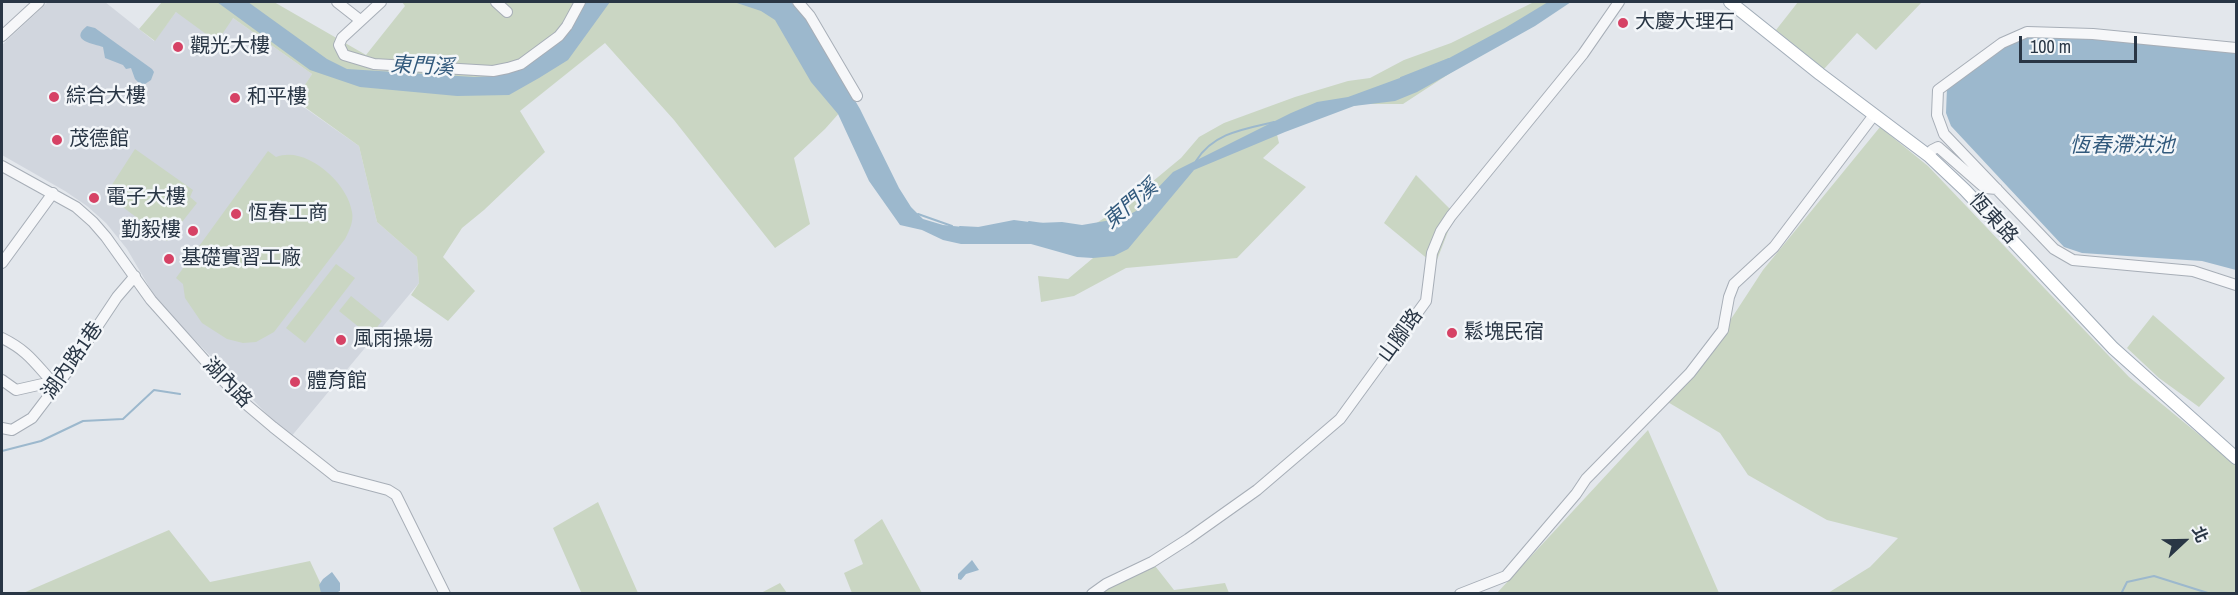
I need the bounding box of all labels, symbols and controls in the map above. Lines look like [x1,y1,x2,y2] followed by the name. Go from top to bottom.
[1635,11,1735,35] place label: 大慶大理石
[1616,16,1630,30] marker: 大慶大理石
[2022,24,2140,62] scale bar
[2030,34,2071,59] text: 100 m
[190,35,270,59] place label: 觀光大樓
[171,40,185,54] marker: 觀光大樓
[390,53,454,81] water label: 東門溪
[66,85,146,109] place label: 綜合大樓
[247,86,307,110] place label: 和平樓
[47,90,61,104] marker: 綜合大樓
[228,91,242,105] marker: 和平樓
[69,128,129,152] place label: 茂德館
[50,133,64,147] marker: 茂德館
[2070,133,2174,159] water label: 恆春滯洪池
[1099,175,1163,235] water label: 東門溪
[106,186,186,210] place label: 電子大樓
[1964,189,2022,249] street label: 恆東路
[87,191,101,205] marker: 電子大樓
[248,202,328,226] place label: 恆春工商
[229,207,243,221] marker: 恆春工商
[121,219,181,243] place label: 勤毅樓
[186,224,200,238] marker: 勤毅樓
[181,247,301,271] place label: 基礎實習工廠
[162,252,176,266] marker: 基礎實習工廠
[1374,305,1428,367] street label: 山腳路
[38,318,108,404] street label: 湖內路1巷
[1464,321,1544,345] place label: 鬆塊民宿
[1445,326,1459,340] marker: 鬆塊民宿
[353,328,433,352] place label: 風雨操場
[334,333,348,347] marker: 風雨操場
[198,353,256,413] street label: 湖內路
[307,370,367,394] place label: 體育館
[288,375,302,389] marker: 體育館
[2154,511,2214,571] north arrow
[2187,523,2214,546] text: 北

